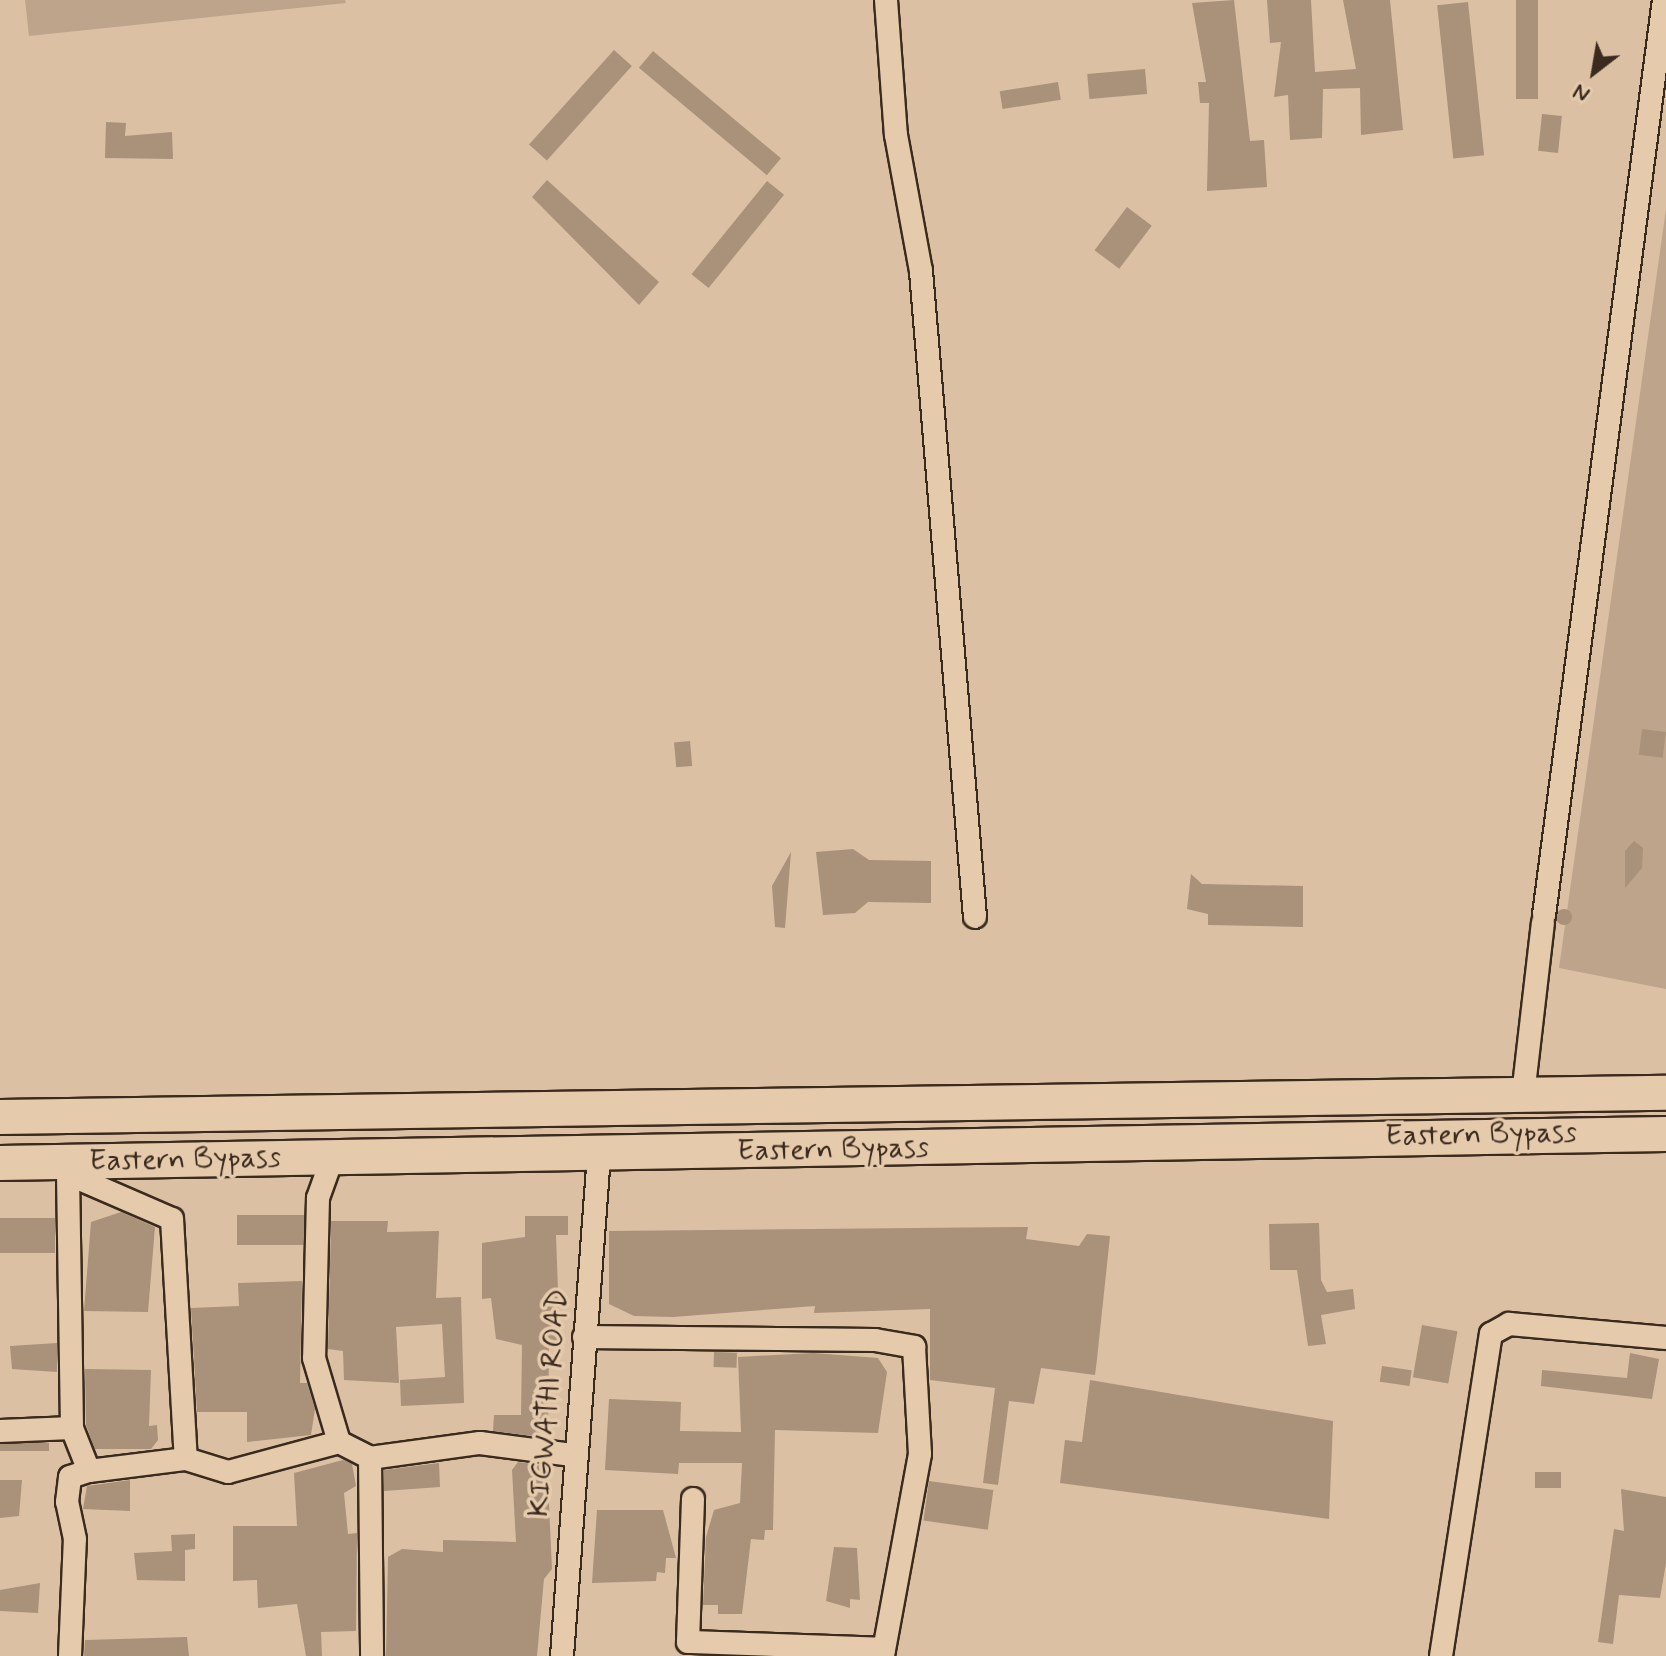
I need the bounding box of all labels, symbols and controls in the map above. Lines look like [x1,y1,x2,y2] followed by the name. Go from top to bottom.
[1554,32,1634,112] north arrow
[1568,77,1595,108] text: N
[1384,1115,1578,1155] street label: Eastern Bypass
[736,1130,930,1170] street label: Eastern Bypass
[88,1140,282,1180] street label: Eastern Bypass
[521,1289,577,1517] street label: KIGWATHI ROAD

